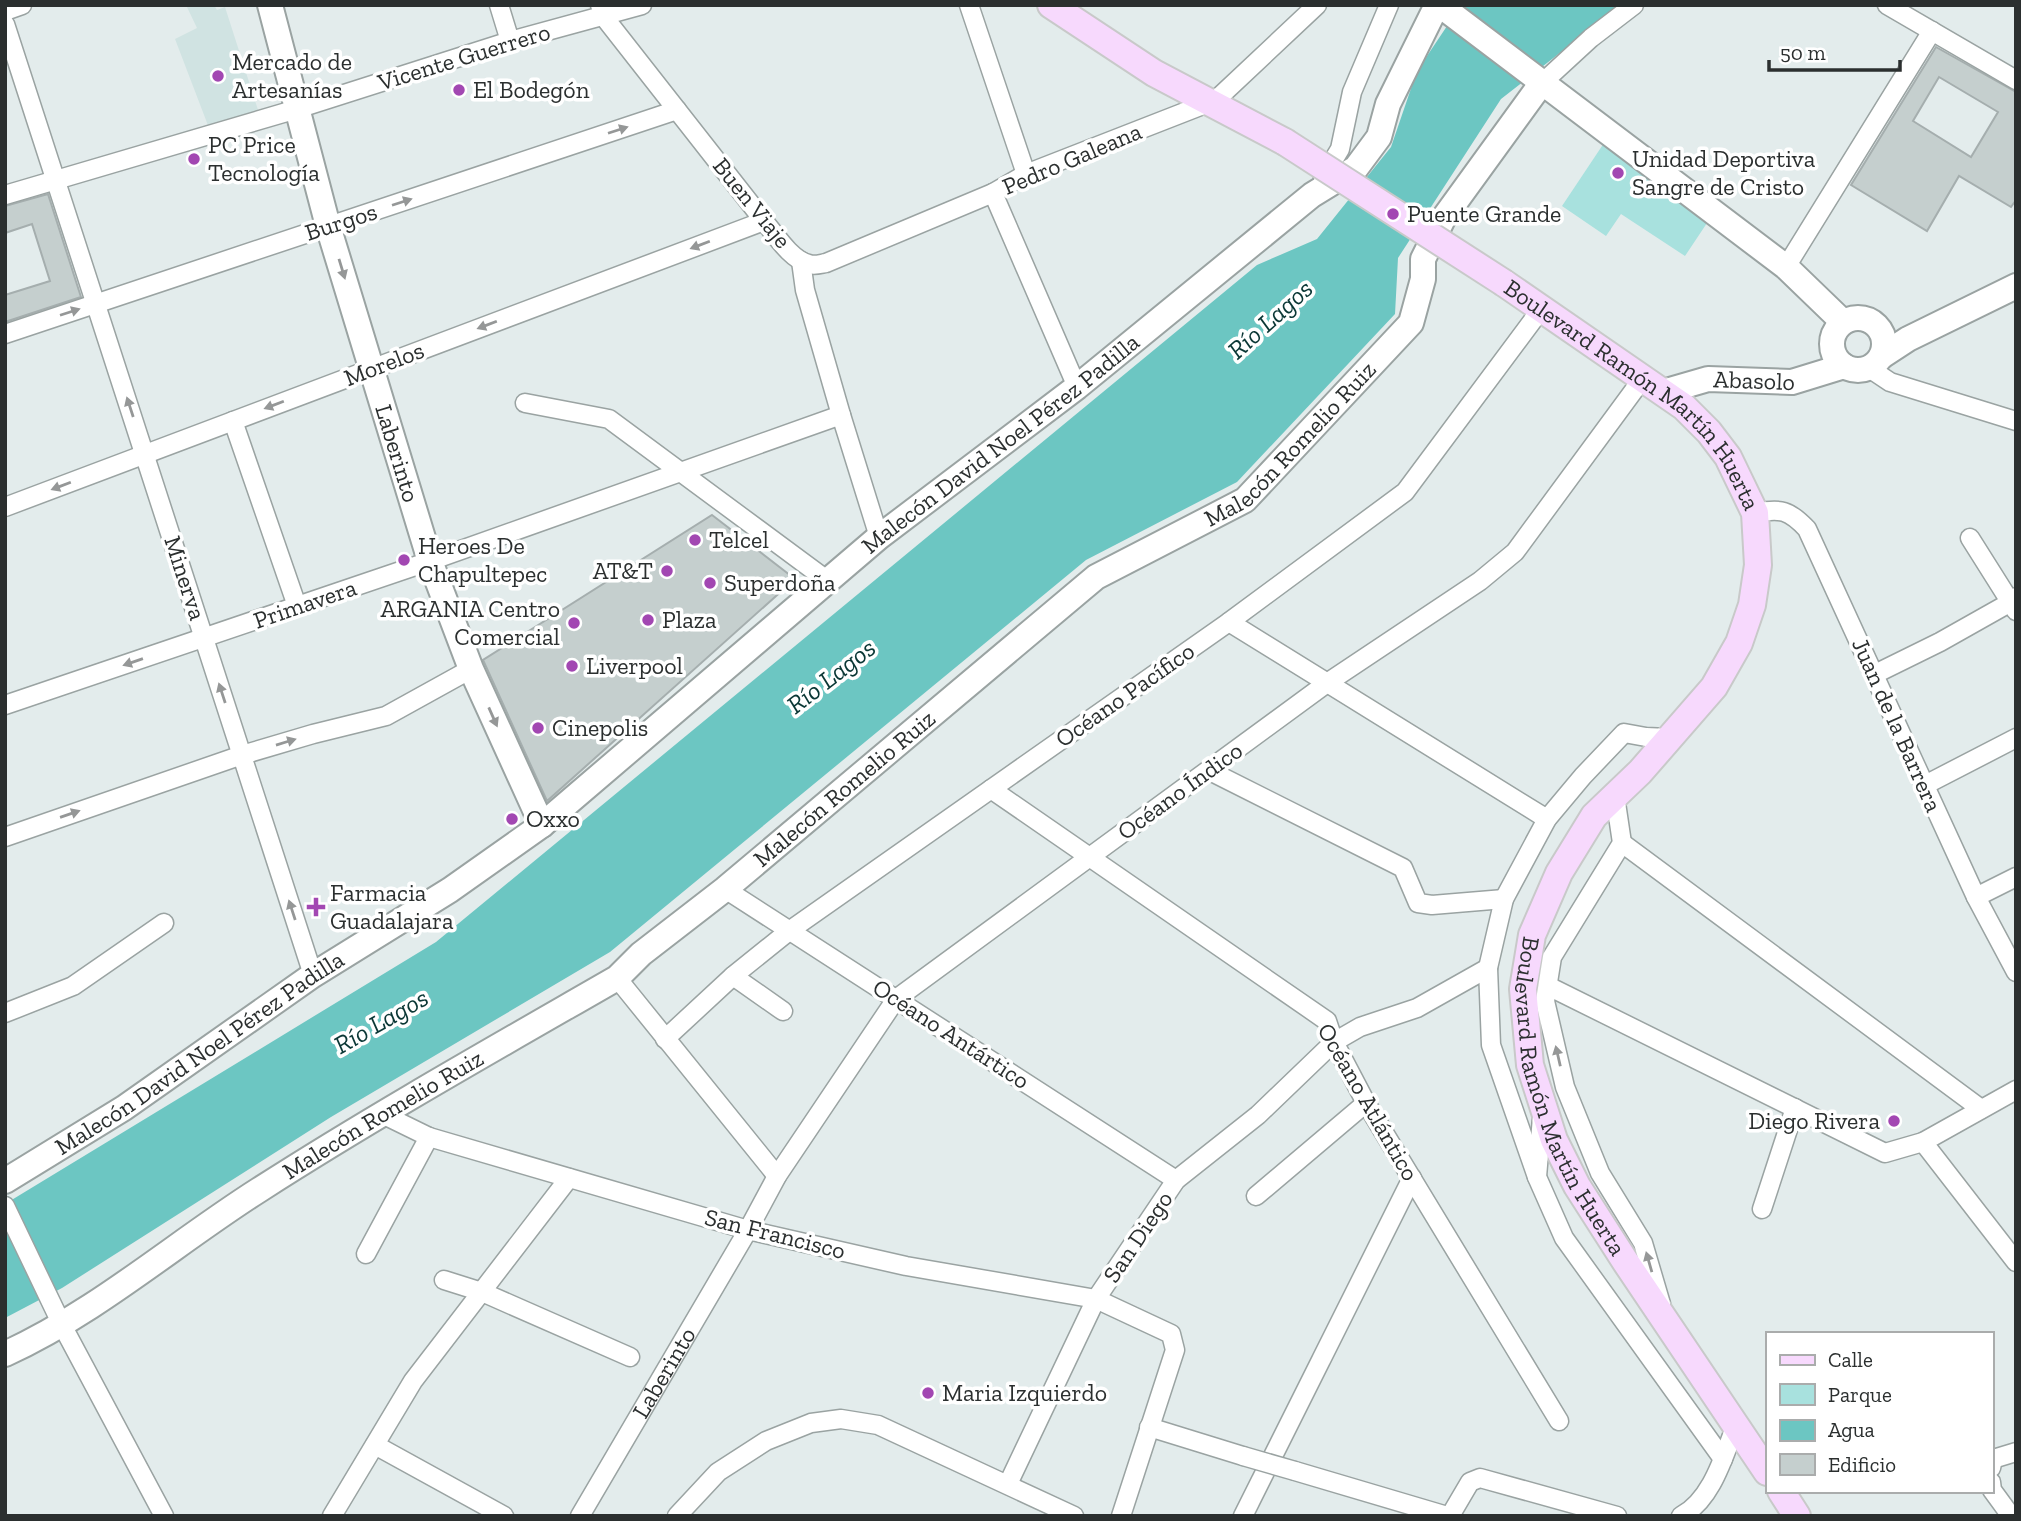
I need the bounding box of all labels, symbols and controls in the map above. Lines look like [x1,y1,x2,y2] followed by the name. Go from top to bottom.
[373,17,554,97] street label: Vicente Guerrero
[1769,28,1900,72] scale bar
[1780,40,1826,65] text: 50 m
[232,47,352,104] place label: Mercado de Artesanías
[210,68,226,84] marker: Mercado de Artesanías
[473,75,590,104] place label: El Bodegón
[451,82,467,98] marker: El Bodegón
[998,116,1146,201] street label: Pedro Galeana
[608,124,629,135] one-way arrow
[208,130,320,187] place label: PC Price Tecnología
[1632,144,1816,201] place label: Unidad Deportiva Sangre de Cristo
[186,151,202,167] marker: PC Price Tecnología
[707,151,798,254] street label: Buen Viaje
[1610,165,1626,181] marker: Unidad Deportiva Sangre de Cristo
[301,196,381,247] street label: Burgos
[392,196,413,207] one-way arrow
[1407,199,1561,228] place label: Puente Grande
[1385,206,1401,222] marker: Puente Grande
[689,239,710,250] one-way arrow
[337,259,348,280] one-way arrow
[1221,272,1319,366] water label: Río Lagos
[1499,273,1767,515] street label: Boulevard Ramón Martín Huerta
[60,306,81,317] one-way arrow
[476,320,497,331] one-way arrow
[855,327,1145,560] street label: Malecón David Noel Pérez Padilla
[340,335,428,392] street label: Morelos
[1199,355,1382,533] street label: Malecón Romelio Ruiz
[1713,364,1795,396] street label: Abasolo
[124,396,135,417] one-way arrow
[264,400,285,411] one-way arrow
[369,401,426,505] street label: Laberinto
[51,480,72,491] one-way arrow
[709,525,769,554] place label: Telcel
[418,531,547,588] place label: Heroes De Chapultepec
[158,532,213,624] street label: Minerva
[687,532,703,548] marker: Telcel
[396,552,412,568] marker: Heroes De Chapultepec
[593,556,653,585] place label: AT&T
[659,563,675,579] marker: AT&T
[724,568,836,597] place label: Superdoña
[249,572,361,635] street label: Primavera
[702,575,718,591] marker: Superdoña
[380,594,560,651] place label: ARGANIA Centro Comercial
[662,605,717,634] place label: Plaza
[640,612,656,628] marker: Plaza
[566,615,582,631] marker: ARGANIA Centro Comercial
[780,631,882,721] water label: Río Lagos
[1846,633,1949,817] street label: Juan de la Barrera
[1050,636,1200,753] street label: Océano Pacífico
[586,651,683,680] place label: Liverpool
[123,657,144,667] one-way arrow
[564,658,580,674] marker: Liverpool
[216,683,227,704] one-way arrow
[747,704,941,873] street label: Malecón Romelio Ruiz
[487,707,499,727] one-way arrow
[552,713,648,742] place label: Cinepolis
[530,720,546,736] marker: Cinepolis
[1111,735,1248,846] street label: Océano Índico
[275,737,296,747] one-way arrow
[526,804,580,833] place label: Oxxo
[59,808,80,819] one-way arrow
[504,811,520,827] marker: Oxxo
[330,878,454,935] place label: Farmacia Guadalajara
[286,899,297,920] one-way arrow
[308,899,324,915] marker: Farmacia Guadalajara
[1508,934,1633,1261] street label: Boulevard Ramón Martín Huerta
[50,944,349,1161] street label: Malecón David Noel Pérez Padilla
[867,972,1035,1095] street label: Océano Antártico
[328,981,434,1061] water label: Río Lagos
[1312,1018,1425,1186] street label: Océano Atlántico
[277,1043,488,1185] street label: Malecón Romelio Ruiz
[1552,1045,1563,1067] one-way arrow
[1748,1106,1880,1135] place label: Diego Rivera
[1886,1113,1902,1129] marker: Diego Rivera
[1096,1186,1179,1288] street label: San Diego
[702,1202,849,1265] street label: San Francisco
[1643,1252,1653,1273] one-way arrow
[626,1322,702,1423] street label: Laberinto
[1766,1332,1993,1493] legend
[1828,1347,1873,1372] text: Calle
[942,1378,1107,1407] place label: Maria Izquierdo
[1828,1382,1892,1407] text: Parque
[920,1385,936,1401] marker: Maria Izquierdo
[1828,1417,1875,1442] text: Agua
[1828,1452,1896,1477] text: Edificio

